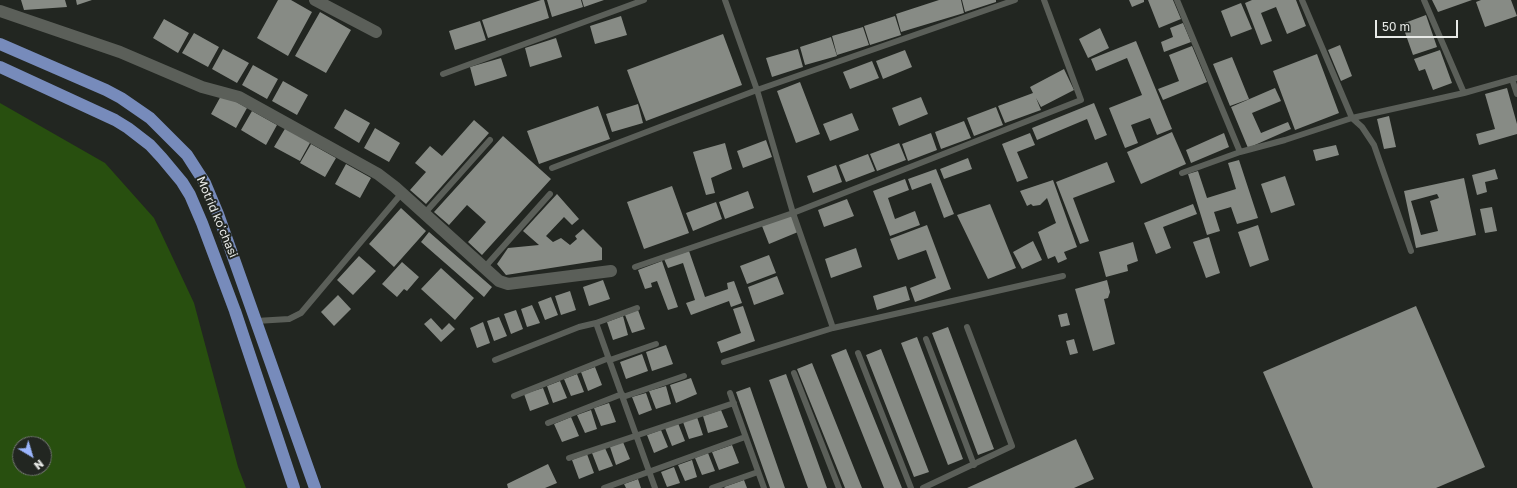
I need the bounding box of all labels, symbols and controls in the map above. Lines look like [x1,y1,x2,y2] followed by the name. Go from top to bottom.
[1377,12,1460,38] scale bar
[1382,19,1410,34] text: 50 m
[193,174,241,260] street label: Motrid ko'chasi
[12,436,52,476] north arrow
[32,457,46,473] text: N

